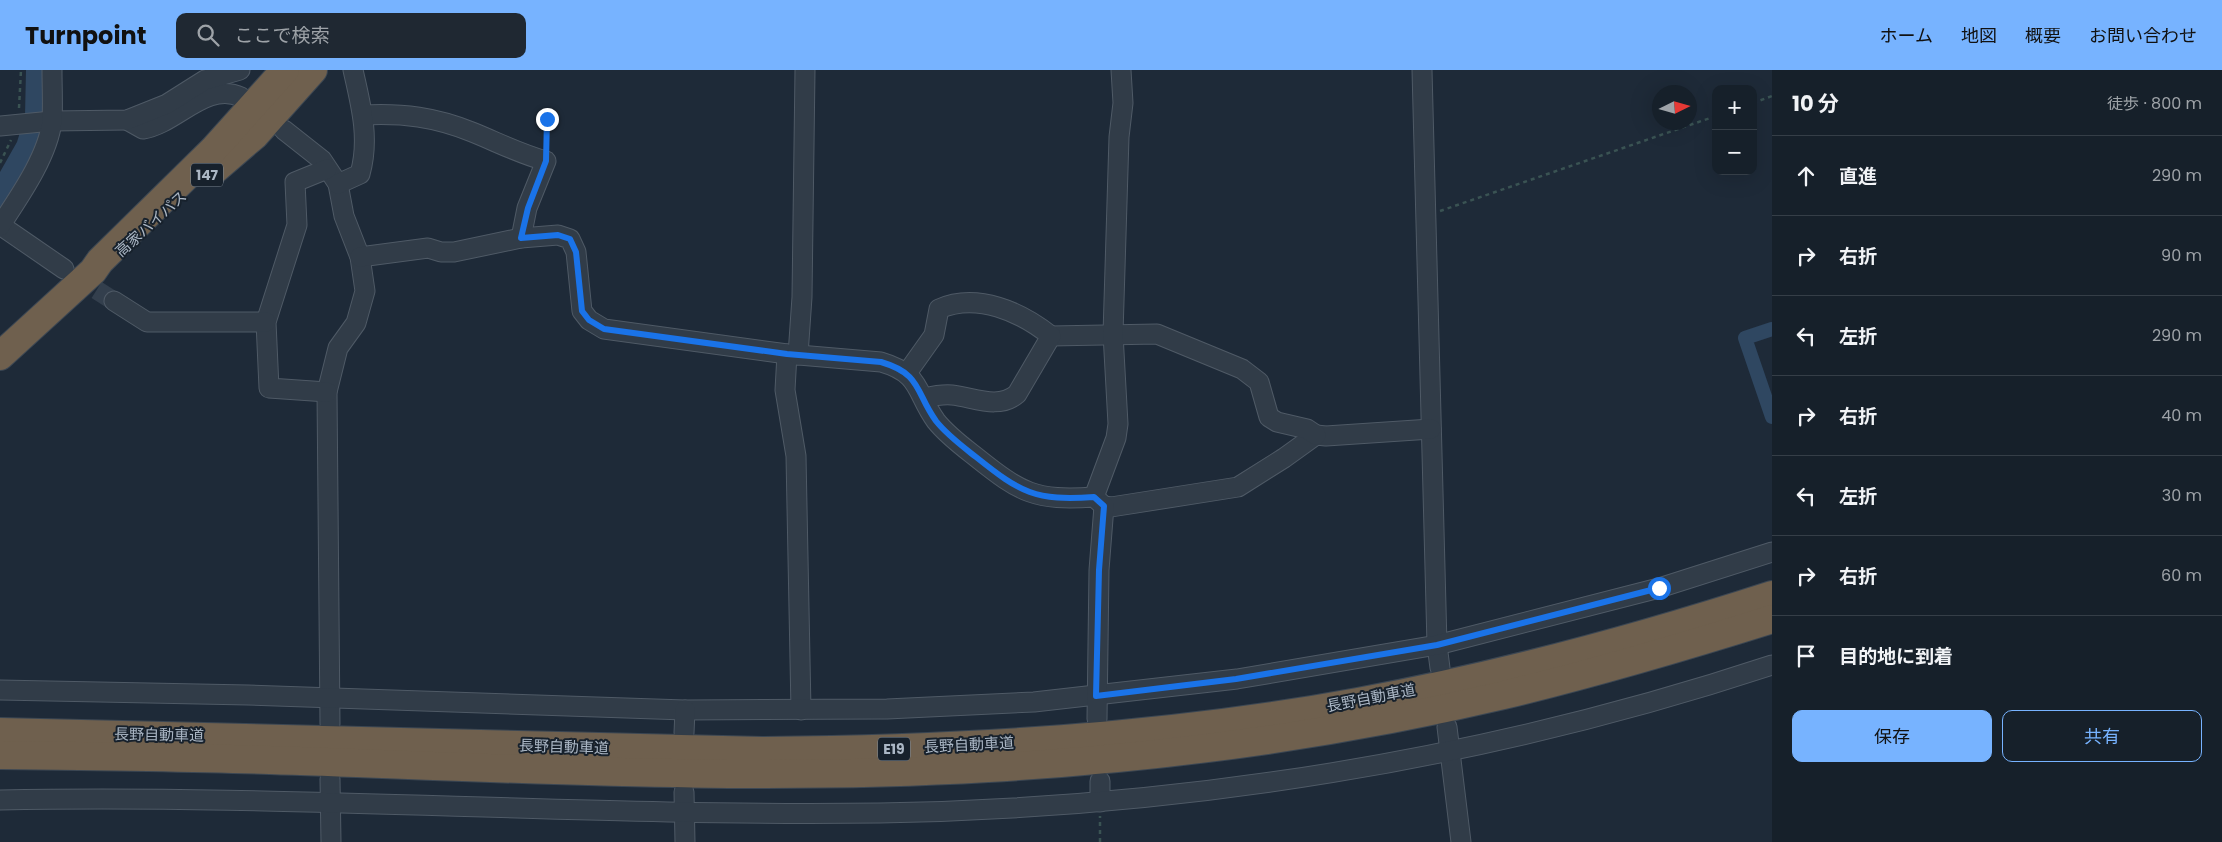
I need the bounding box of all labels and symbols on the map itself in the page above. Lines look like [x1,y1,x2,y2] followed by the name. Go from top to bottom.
[1652,85,1697,130] north arrow
[536,108,559,131] route end
[191,164,223,186] road number: 147
[110,186,191,261] street label: 高家バイパス
[1648,577,1671,600] route start
[1325,679,1417,716] street label: 長野自動車道
[114,723,204,746] street label: 長野自動車道
[923,732,1014,757] street label: 長野自動車道
[519,734,609,759] street label: 長野自動車道
[878,738,910,761] road number: E19

